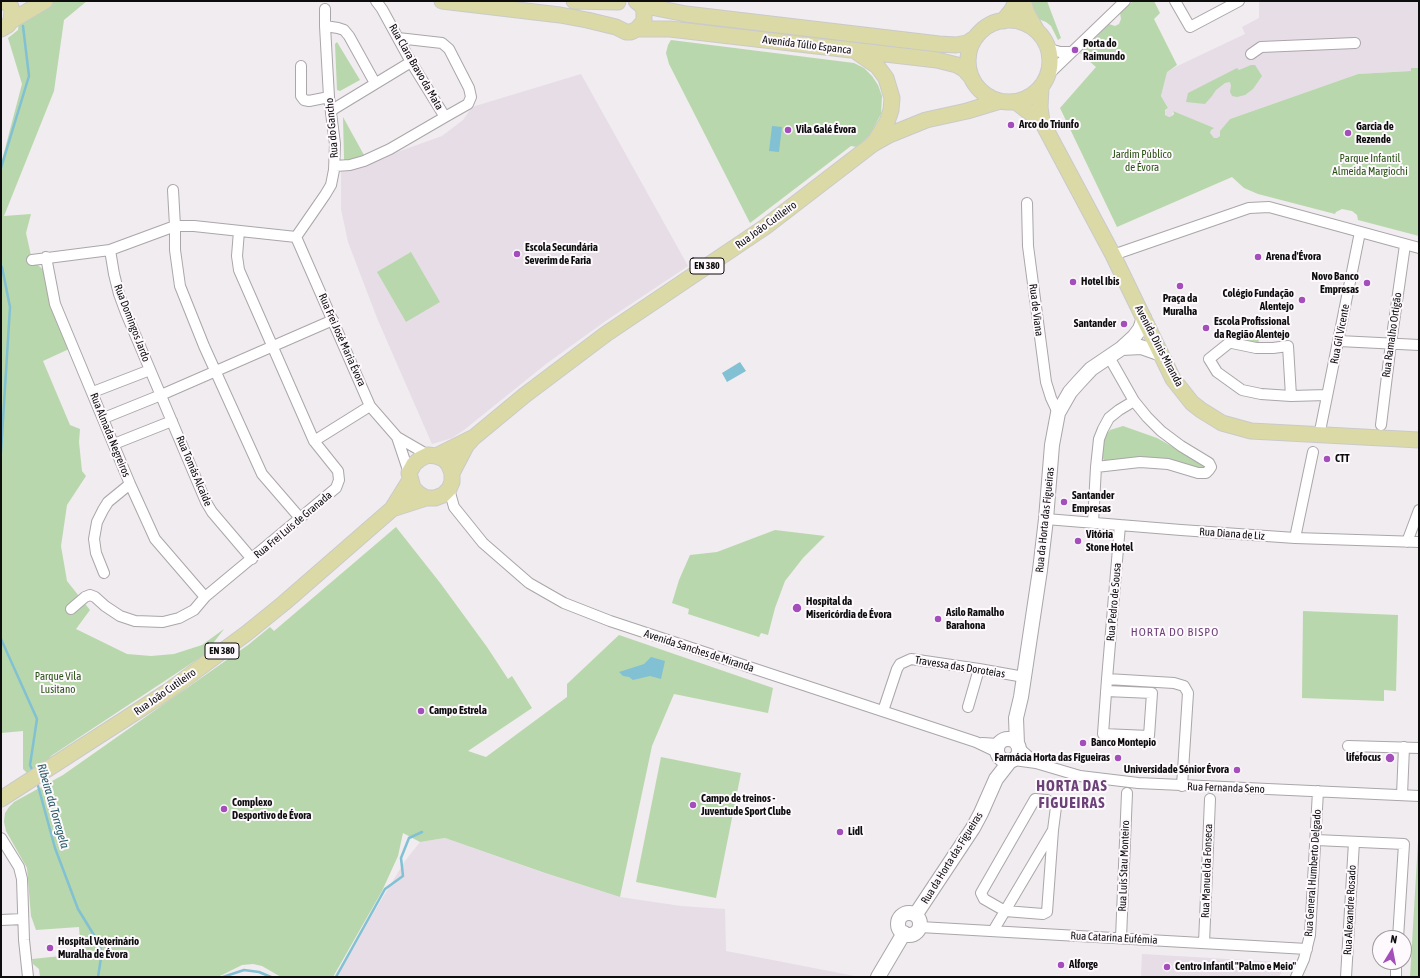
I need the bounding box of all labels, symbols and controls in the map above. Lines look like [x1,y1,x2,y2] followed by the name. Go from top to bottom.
[386,22,446,112] street label: Rua Clara Bravo da Mata
[762,33,852,57] street label: Avenida Túlio Espanca
[1083,37,1125,63] place label: Porta do Raimundo
[1070,45,1080,55] marker: Porta do Raimundo
[323,97,341,159] street label: Rua do Gancho
[1019,118,1079,132] place label: Arco do Triunfo
[1006,120,1016,130] marker: Arco do Triunfo
[1356,120,1394,146] place label: Garcia de Rezende
[796,123,856,137] place label: Vila Galé Évora
[783,125,793,135] marker: Vila Galé Évora
[1343,128,1353,138] marker: Garcia de Rezende
[1112,148,1172,174] park label: Jardim Público de Évora
[1332,152,1408,178] park label: Parque Infantil Almeida Margiochi
[733,198,799,252] street label: Rua João Cutileiro
[525,241,598,267] place label: Escola Secundária Severim de Faria
[512,249,522,259] marker: Escola Secundária Severim de Faria
[1266,250,1321,264] place label: Arena d'Évora
[1253,252,1263,262] marker: Arena d'Évora
[690,258,724,274] road number: EN 380
[1311,270,1359,296] place label: Novo Banco Empresas
[1081,275,1119,289] place label: Hotel Ibis
[1068,277,1078,287] marker: Hotel Ibis
[1362,278,1372,288] marker: Novo Banco Empresas
[1175,281,1185,291] marker: Praça da Muralha
[111,282,153,364] street label: Rua Domingos Jardo
[1026,283,1046,337] street label: Rua de Viana
[1222,287,1294,313] place label: Colégio Fundação Alentejo
[1379,291,1405,379] street label: Rua Ramalho Ortigão
[316,292,368,388] street label: Rua Frei José Maria Évora
[1163,292,1197,318] place label: Praça da Muralha
[1297,295,1307,305] marker: Colégio Fundação Alentejo
[1132,303,1186,389] street label: Avenida Dinis Miranda
[1328,303,1352,365] street label: Rua Gil Vicente
[1214,315,1290,341] place label: Escola Profissional da Região Alentejo
[1074,317,1116,331] place label: Santander
[1119,319,1129,329] marker: Santander
[1201,323,1211,333] marker: Escola Profissional da Região Alentejo
[87,391,133,479] street label: Rua Almada Negreiros
[173,434,215,508] street label: Rua Tomás Alcaide
[1335,452,1350,466] place label: CTT
[1322,454,1332,464] marker: CTT
[1033,467,1057,573] street label: Rua da Horta das Figueiras
[251,488,335,562] street label: Rua Frei Luís de Granada
[1072,489,1114,515] place label: Santander Empresas
[1059,497,1069,507] marker: Santander Empresas
[1199,525,1265,543] street label: Rua Diana de Liz
[1086,528,1133,554] place label: Vitória Stone Hotel
[1073,536,1083,546] marker: Vitória Stone Hotel
[1104,562,1124,642] street label: Rua Pedro de Sousa
[806,595,892,621] place label: Hospital da Misericórdia de Évora
[791,602,803,614] marker: Hospital da Misericórdia de Évora
[946,606,1004,632] place label: Asilo Ramalho Barahona
[933,614,943,624] marker: Asilo Ramalho Barahona
[1131,625,1219,639] district label: HORTA DO BISPO
[642,627,756,675] street label: Avenida Sanches de Miranda
[205,643,239,659] road number: EN 380
[914,653,1006,681] street label: Travessa das Doroteias
[131,666,199,718] street label: Rua João Cutileiro
[35,670,81,696] park label: Parque Vila Lusitano
[429,704,487,718] place label: Campo Estrela
[416,706,426,716] marker: Campo Estrela
[1091,736,1156,750] place label: Banco Montepio
[1078,738,1088,748] marker: Banco Montepio
[994,751,1110,765] place label: Farmácia Horta das Figueiras
[1346,751,1381,765] place label: lifefocus
[1384,752,1396,764] marker: lifefocus
[1113,753,1123,763] marker: Farmácia Horta das Figueiras
[34,762,72,850] water label: Ribeira da Torregela
[1124,763,1229,777] place label: Universidade Sénior Évora
[1232,765,1242,775] marker: Universidade Sénior Évora
[1036,777,1108,812] district label: HORTA DAS FIGUEIRAS
[1187,780,1265,796] street label: Rua Fernanda Seno
[701,792,791,818] place label: Campo de treinos - Juventude Sport Clube
[232,796,311,822] place label: Complexo Desportivo de Évora
[688,800,698,810] marker: Campo de treinos - Juventude Sport Clube
[219,804,229,814] marker: Complexo Desportivo de Évora
[1302,809,1324,937] street label: Rua General Humberto Delgado
[918,810,986,906] street label: Rua da Horta das Figueiras
[1116,820,1132,912] street label: Rua Luís Stau Monteiro
[1199,824,1215,918] street label: Rua Manuel da Fonseca
[848,825,863,839] place label: Lidl
[835,827,845,837] marker: Lidl
[1341,865,1359,955] street label: Rua Alexandre Rosado
[1070,929,1158,947] street label: Rua Catarina Eufémia
[1372,930,1412,970] north arrow
[1390,933,1398,946] text: N
[58,935,139,961] place label: Hospital Veterinário Muralha de Évora
[45,943,55,953] marker: Hospital Veterinário Muralha de Évora
[1069,958,1098,972] place label: Alforge
[1056,960,1066,970] marker: Alforge
[1175,960,1296,974] place label: Centro Infantil "Palmo e Meio"
[1162,962,1172,972] marker: Centro Infantil "Palmo e Meio"

